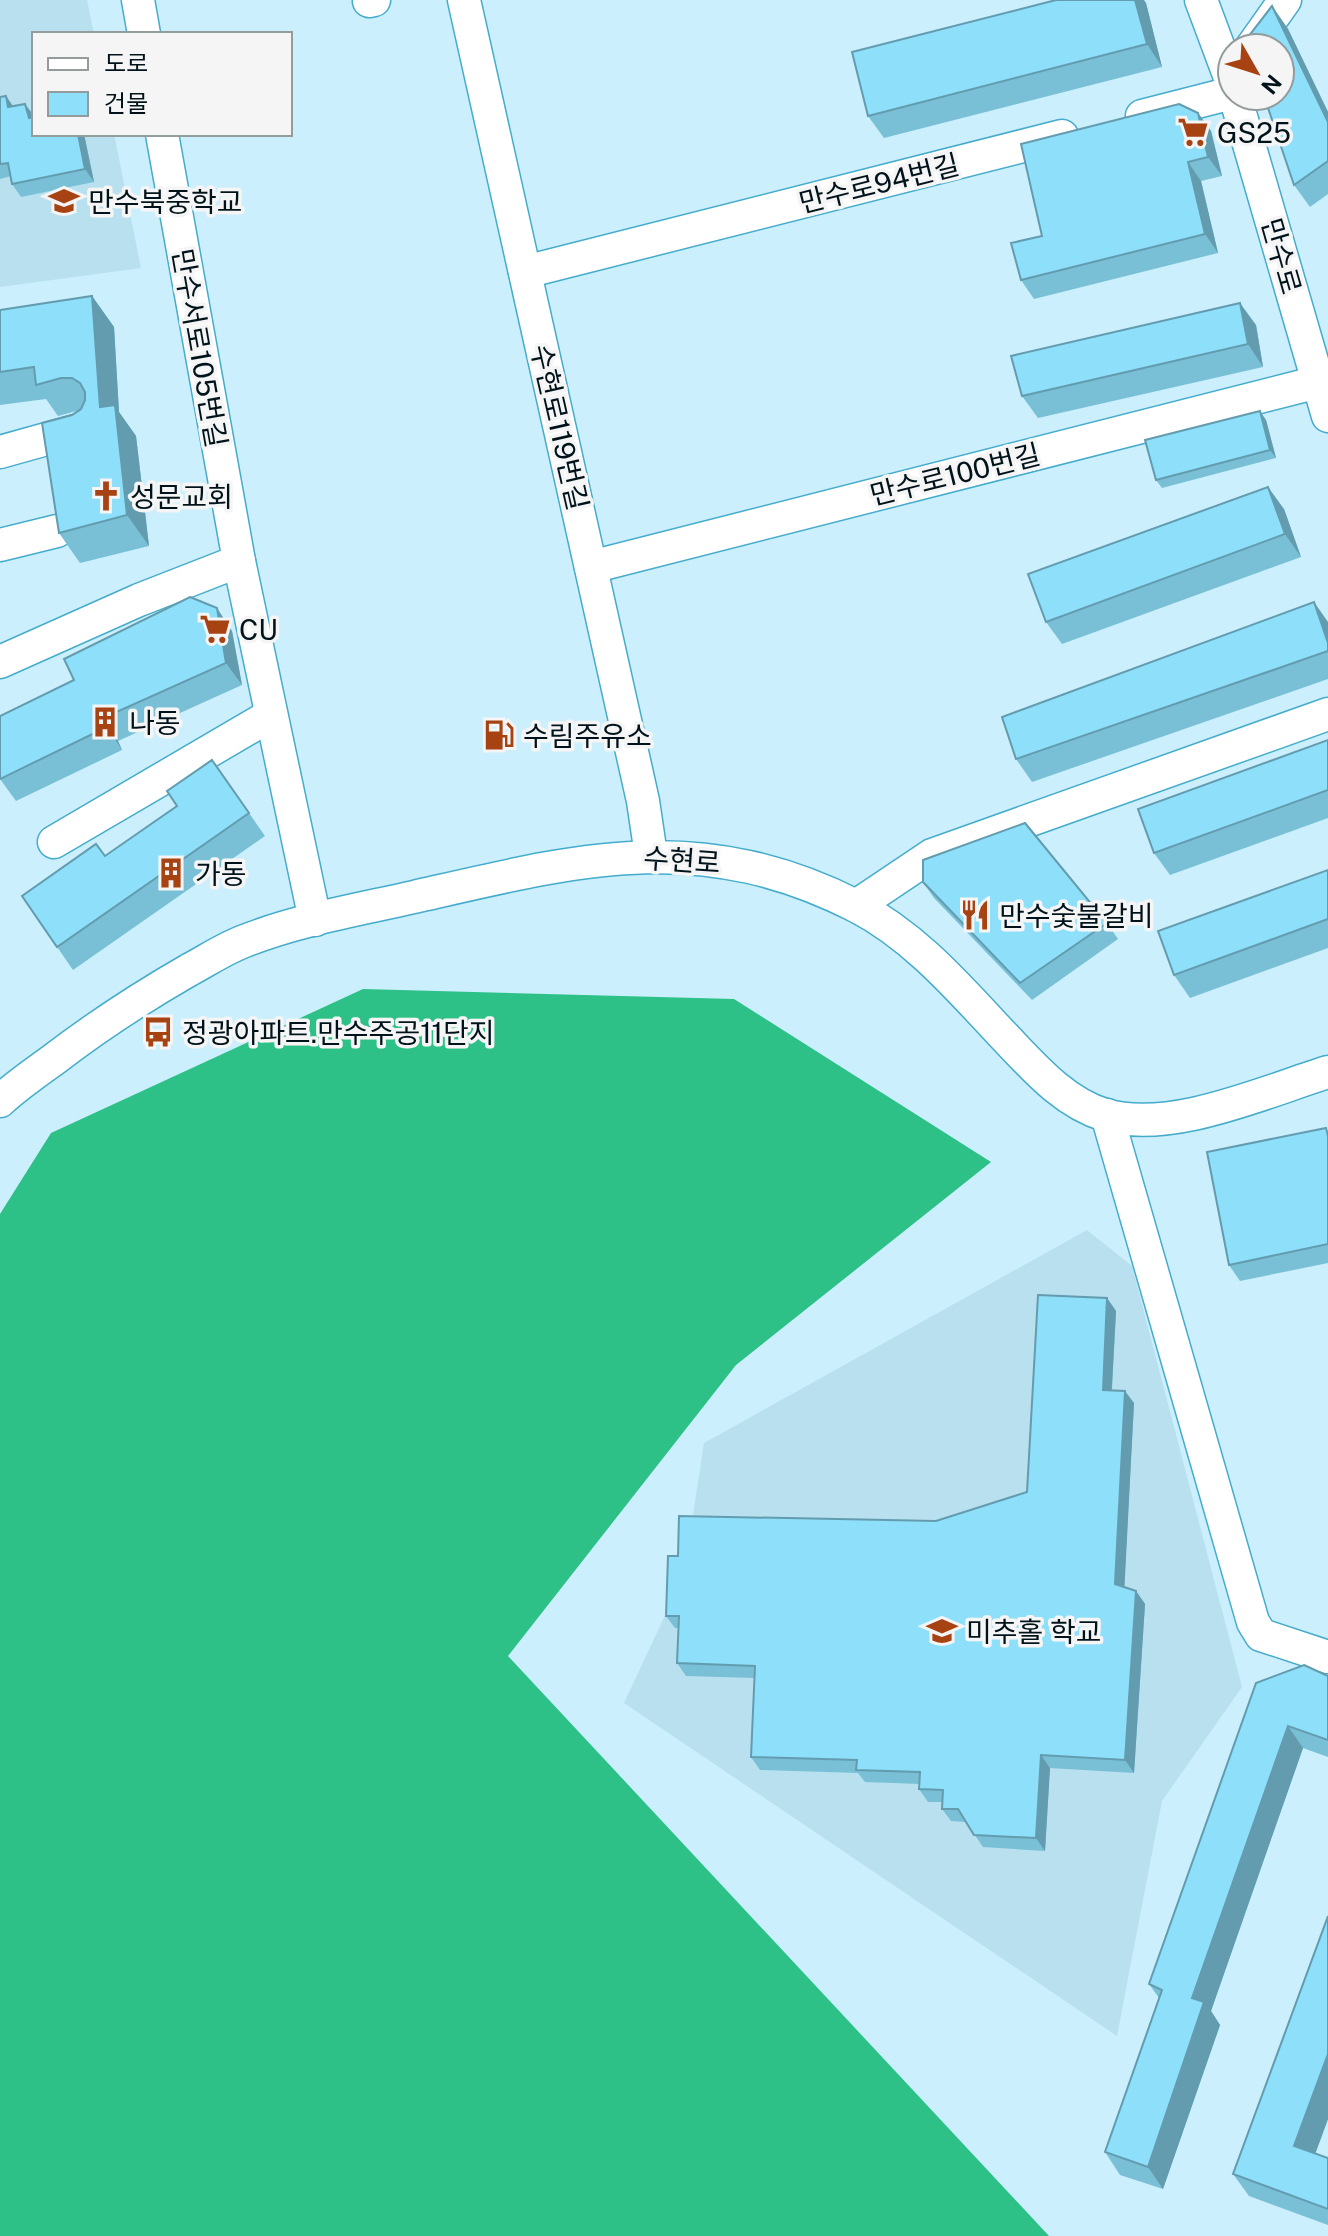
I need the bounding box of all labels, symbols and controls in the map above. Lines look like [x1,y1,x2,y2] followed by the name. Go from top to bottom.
[32,32,292,136] legend
[1216,32,1296,112] north arrow
[104,49,148,77] text: 도로
[1256,70,1287,99] text: N
[104,89,148,117] text: 건물
[1176,115,1210,149] supermarket icon: GS25
[1217,116,1291,149] place label: GS25
[796,147,962,219] street label: 만수로94번길
[47,184,81,218] school or university icon: 만수북중학교
[88,185,243,218] place label: 만수북중학교
[1255,214,1309,298] street label: 만수로
[166,246,234,450] street label: 만수서로105번길
[525,341,595,513] street label: 수현로119번길
[866,437,1044,511] street label: 만수로100번길
[89,479,123,513] church icon: 성문교회
[130,480,233,513] place label: 성문교회
[198,612,232,646] supermarket icon: CU
[239,613,278,646] place label: CU
[88,705,122,739] building icon: 나동
[129,706,181,739] place label: 나동
[482,718,516,752] fuel station icon: 수림주유소
[523,719,652,752] place label: 수림주유소
[642,841,722,879] street label: 수현로
[154,856,188,890] building icon: 가동
[195,857,247,890] place label: 가동
[958,898,992,932] restaurant icon: 만수숯불갈비
[999,899,1154,932] place label: 만수숯불갈비
[141,1015,175,1049] bus stop icon: 정광아파트.만수주공11단지
[182,1016,494,1049] place label: 정광아파트.만수주공11단지
[925,1614,959,1648] school or university icon: 미추홀 학교
[966,1615,1102,1648] place label: 미추홀 학교

